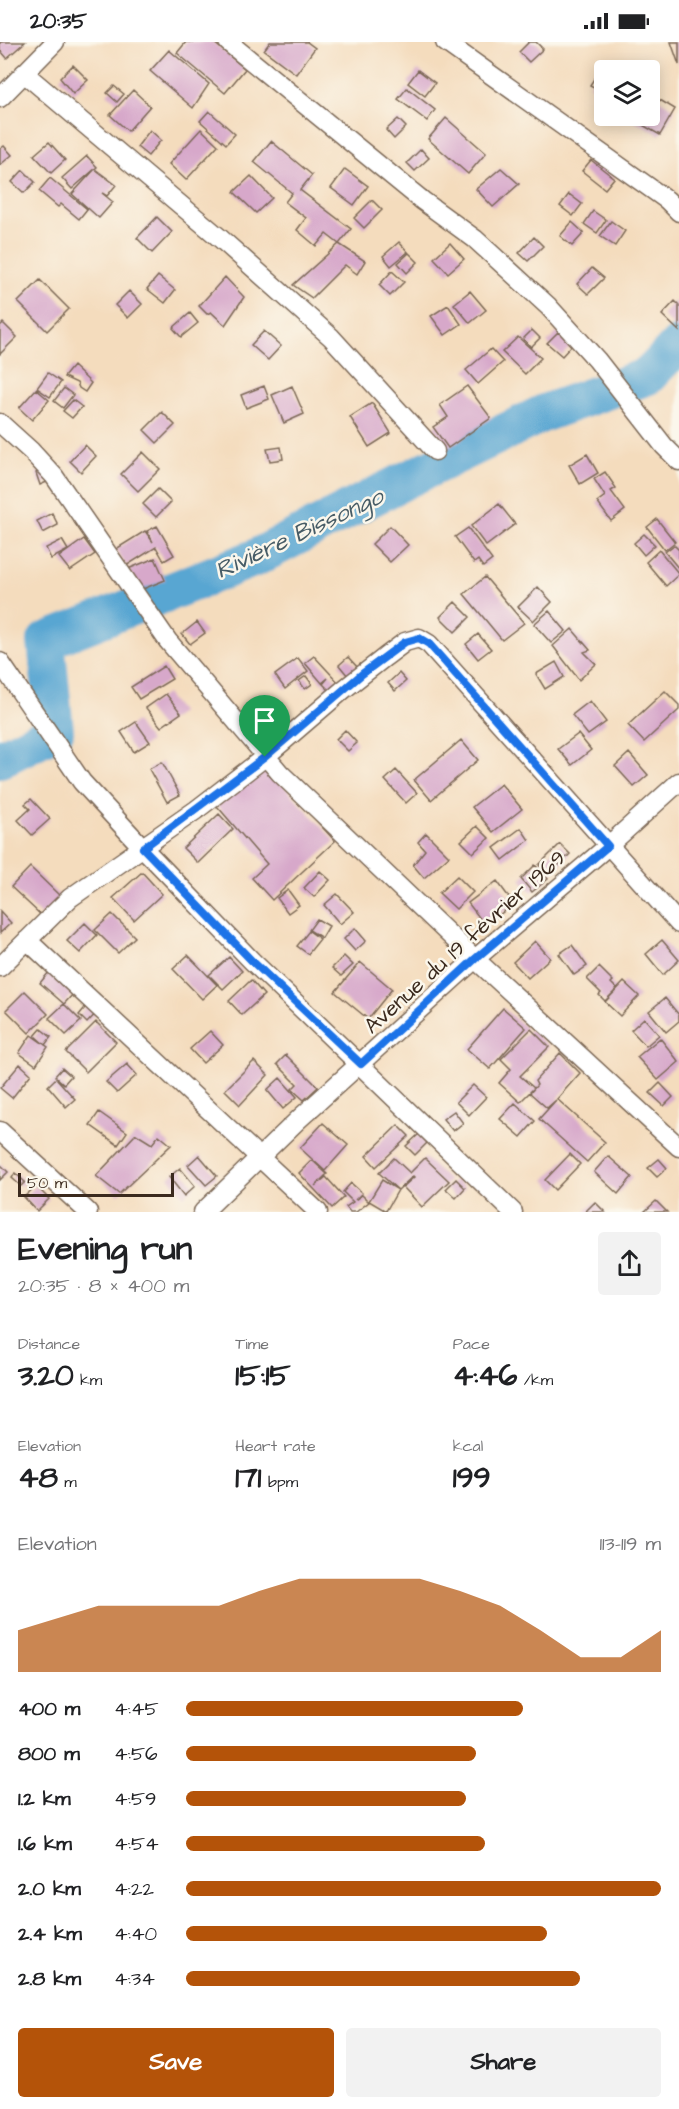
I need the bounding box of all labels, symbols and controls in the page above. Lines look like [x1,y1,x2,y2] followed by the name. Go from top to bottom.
[30,6,87,37] text: 20:35
[594,60,660,126] map controls
[594,60,660,126] button: layers
[210,479,391,589] water label: Rivière Bissongo
[239,695,290,757] pin
[248,704,281,737] icon: arrive
[357,843,573,1041] street label: Avenue du 19 février 1969
[18,1170,174,1198] scale bar
[27,1172,67,1194] text: 50 m
[18,1226,192,1272] text: Evening run
[598,1232,661,1295] button: share
[18,1272,189,1300] text: 20:35 · 8 × 400 m
[18,1333,80,1355] text: Distance
[235,1333,269,1355] text: Time
[453,1333,490,1355] text: Pace
[18,1355,74,1397] text: 3.20
[235,1355,291,1397] text: 15:15
[453,1355,517,1397] text: 4:46
[74,1369,102,1391] text: km
[517,1369,553,1391] text: /km
[18,1435,81,1457] text: Elevation
[235,1435,316,1457] text: Heart rate
[453,1435,483,1457] text: kcal
[18,1457,58,1499] text: 48
[235,1457,261,1499] text: 171
[453,1457,491,1499] text: 199
[58,1471,77,1493] text: m
[261,1471,298,1493] text: bpm
[18,1530,97,1558] text: Elevation
[599,1530,661,1558] text: 113–119 m
[18,1695,80,1723] text: 400 m
[114,1695,159,1723] text: 4:45
[18,1740,80,1768] text: 800 m
[114,1740,158,1768] text: 4:56
[18,1785,71,1813] text: 1.2 km
[114,1785,157,1813] text: 4:59
[18,1830,72,1858] text: 1.6 km
[114,1830,159,1858] text: 4:54
[18,1875,81,1903] text: 2.0 km
[114,1875,154,1903] text: 4:22
[18,1920,82,1948] text: 2.4 km
[114,1920,157,1948] text: 4:40
[18,1965,81,1993] text: 2.8 km
[114,1965,155,1993] text: 4:34
[18,2028,334,2097] button: Save
[346,2028,661,2097] button: Share

